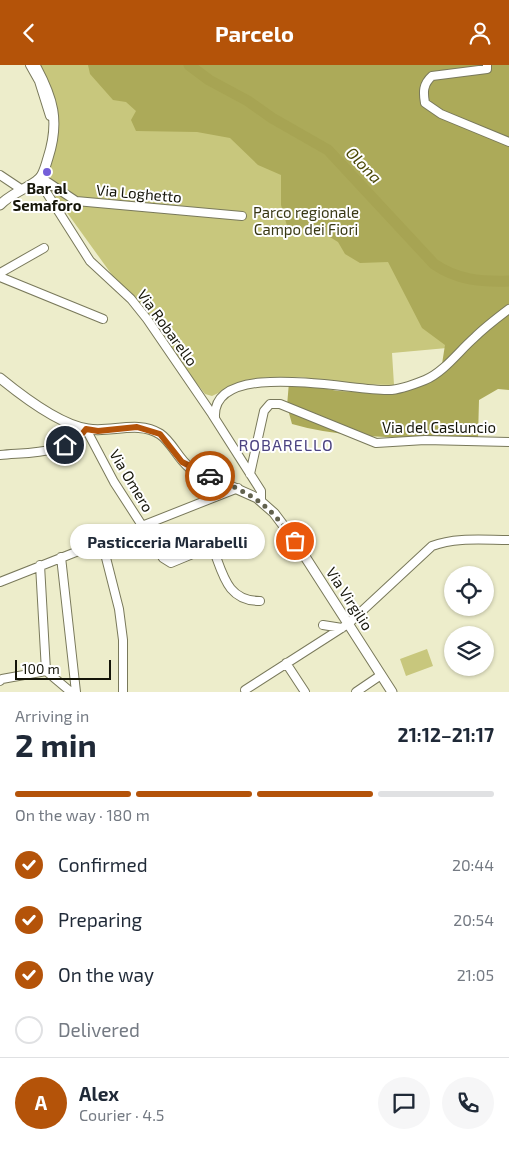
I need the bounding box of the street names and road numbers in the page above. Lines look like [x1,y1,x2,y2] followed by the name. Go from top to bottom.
[96,180,183,206] street label: Via Loghetto
[134,286,202,369] street label: Via Robarello
[382,418,496,436] street label: Via del Casluncio
[106,446,158,515] street label: Via Omero
[323,563,377,633] street label: Via Virgilio

